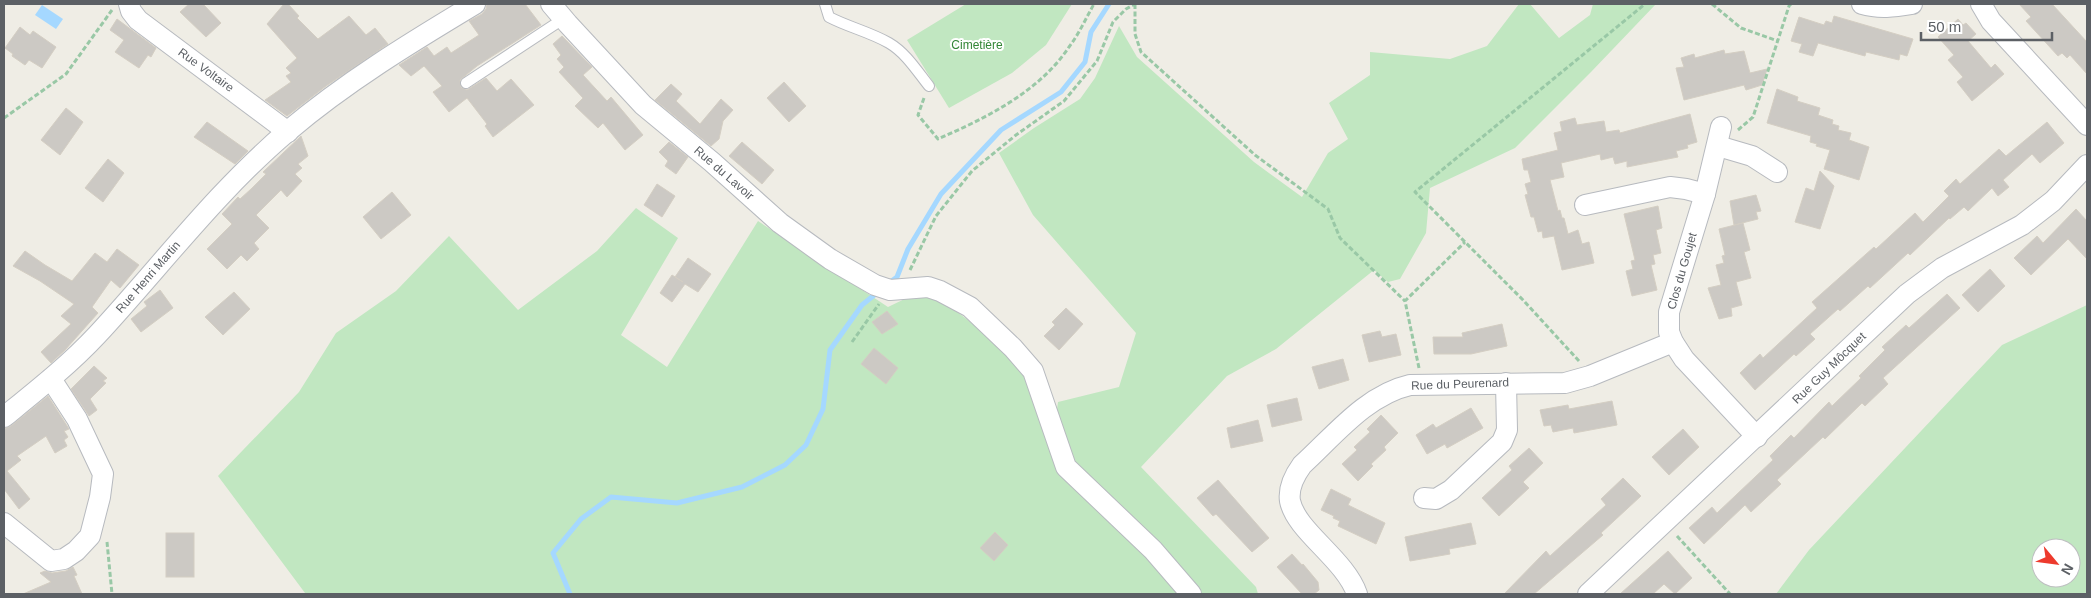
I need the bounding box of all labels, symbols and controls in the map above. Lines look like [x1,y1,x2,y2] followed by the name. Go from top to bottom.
[1921,10,2052,42] scale bar
[1928,18,1961,35] text: 50 m
[951,38,1003,52] park label: Cimetière
[175,45,237,95] street label: Rue Voltaire
[691,143,757,203] street label: Rue du Lavoir
[1664,230,1700,311] street label: Clos du Goujet
[113,238,183,316] street label: Rue Henri Martin
[1789,329,1869,407] street label: Rue Guy Môcquet
[1411,375,1509,393] street label: Rue du Peurenard
[2031,538,2081,588] north arrow
[2058,561,2077,578] text: N

